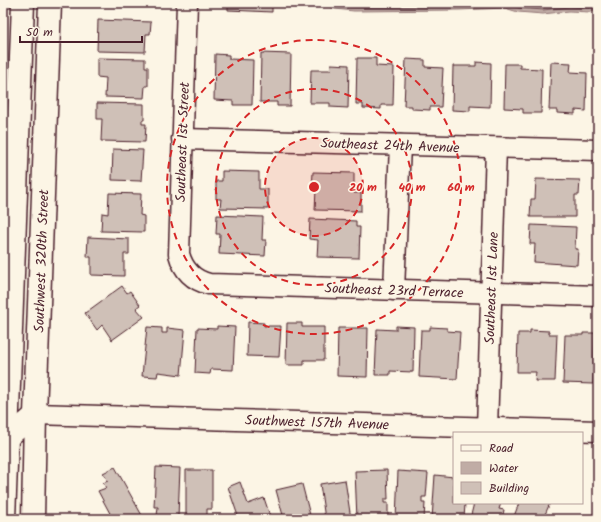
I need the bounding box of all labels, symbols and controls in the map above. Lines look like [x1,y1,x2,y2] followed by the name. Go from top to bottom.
[20,18,142,44] scale bar
[26,23,53,42] text: 50 m
[170,81,196,202] street label: Southeast 1st Street
[320,133,460,159] street label: Southeast 24th Avenue
[349,178,377,197] text: 20 m
[398,178,426,197] text: 40 m
[447,178,475,197] text: 60 m
[307,180,321,194] centre of rings
[29,188,56,333] street label: Southwest 320th Street
[479,231,505,345] street label: Southeast 1st Lane
[324,278,464,304] street label: Southeast 23rd Terrace
[244,409,390,437] street label: Southwest 157th Avenue
[453,432,583,504] legend
[489,439,514,458] text: Road
[489,459,519,478] text: Water
[489,479,529,498] text: Building

